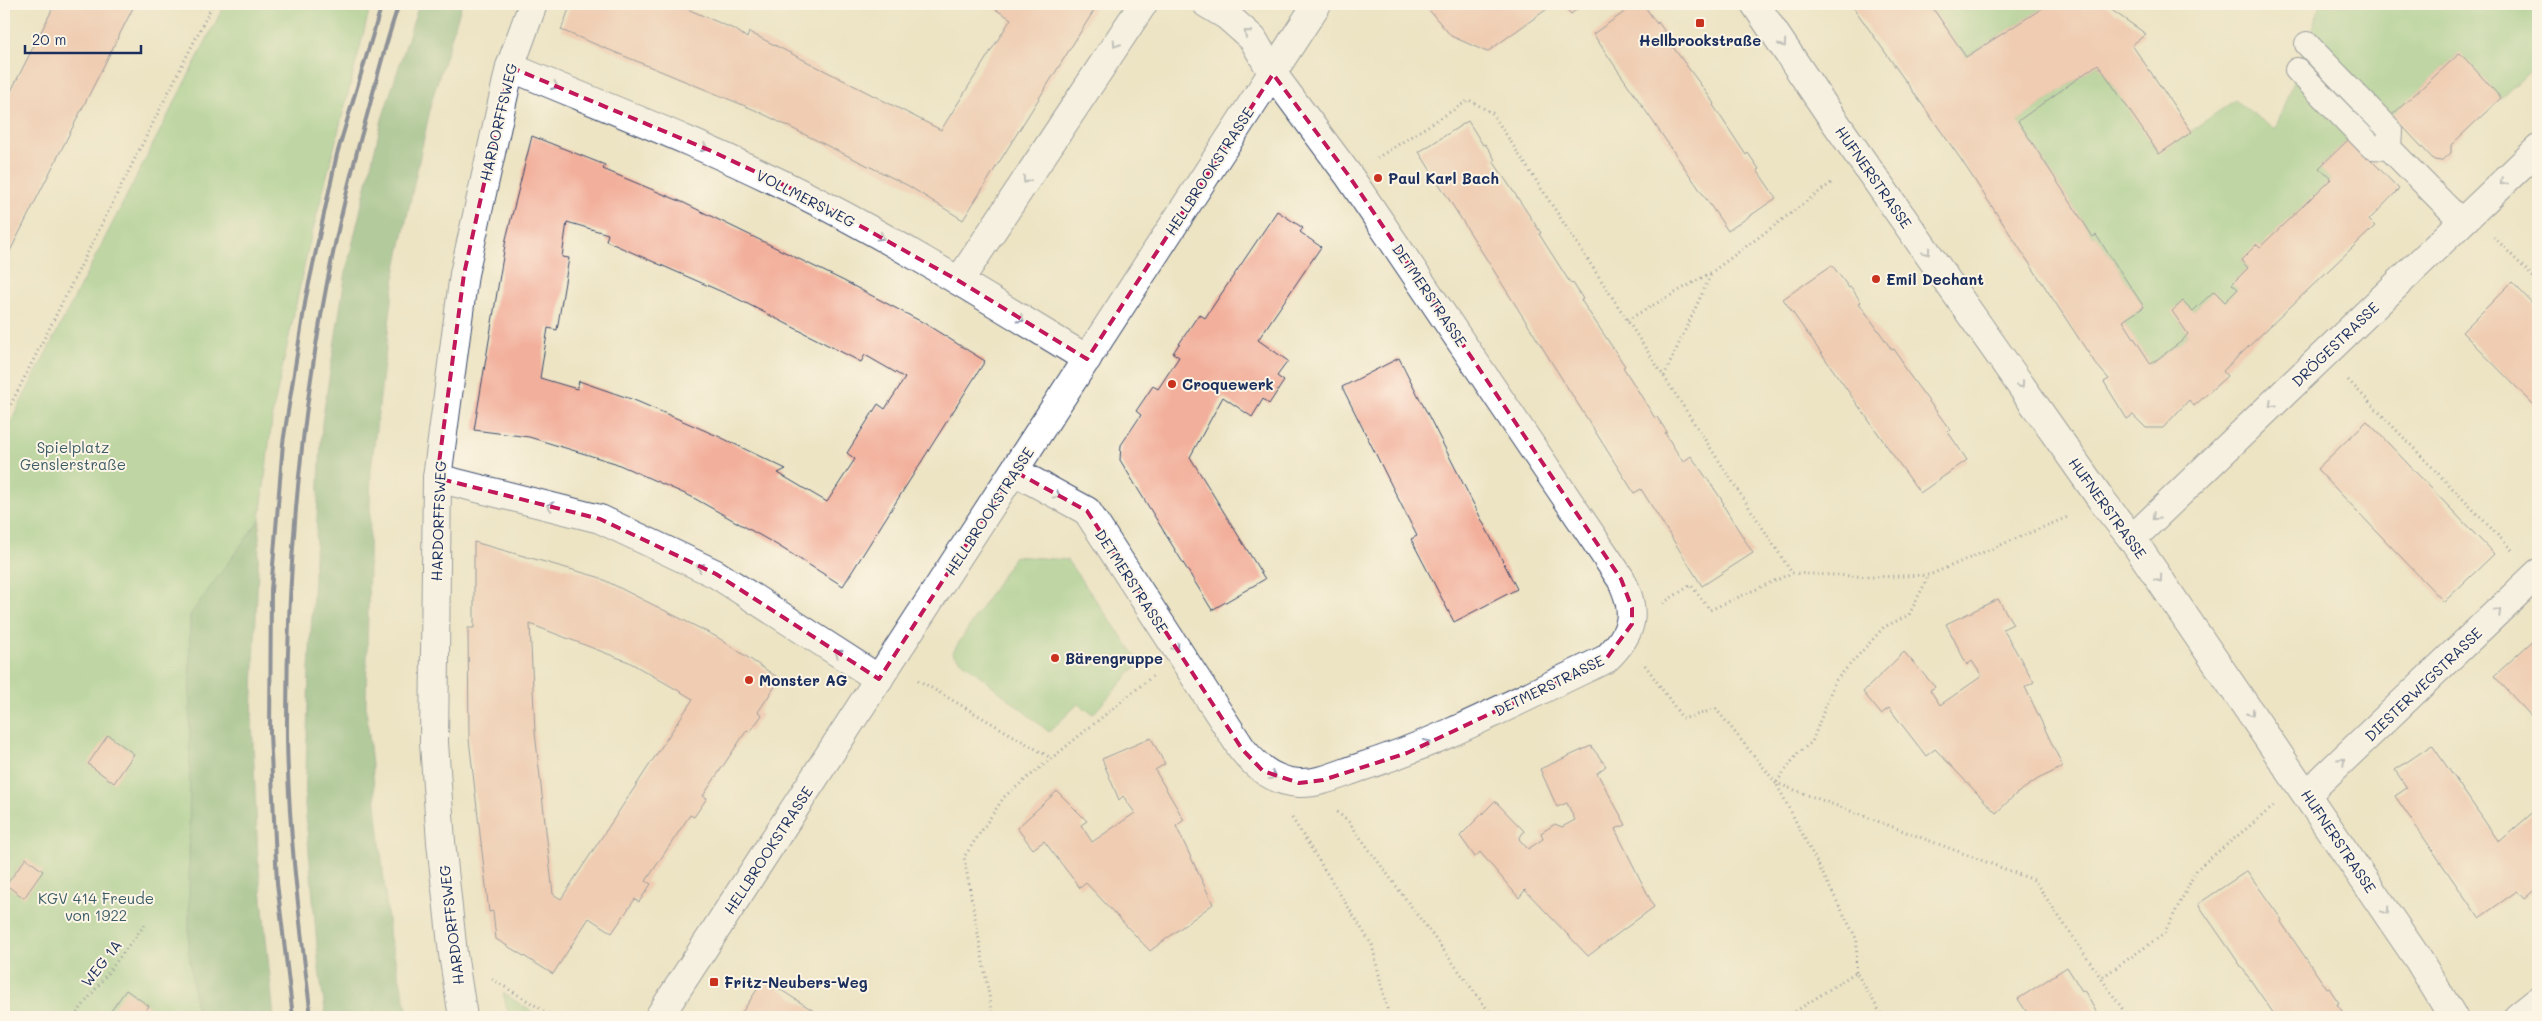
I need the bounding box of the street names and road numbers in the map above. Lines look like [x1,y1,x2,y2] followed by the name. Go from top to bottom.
[475,61,521,183] street label: HARDORFFSWEG
[1160,103,1258,239] street label: HELLBROOKSTRASSE
[1831,122,1917,232] street label: HUFNERSTRASSE
[753,164,859,232] street label: VOLLMERSWEG
[1388,240,1472,351] street label: DETMERSTRASSE
[2287,297,2383,391] street label: DRÖGESTRASSE
[940,443,1038,579] street label: HELLBROOKSTRASSE
[2064,453,2152,563] street label: HUFNERSTRASSE
[426,460,450,582] street label: HARDORFFSWEG
[1091,525,1173,637] street label: DETMERSTRASSE
[2360,622,2486,745] street label: DIESTERWEGSTRASSE
[1491,650,1608,720] street label: DETMERSTRASSE
[719,782,817,918] street label: HELLBROOKSTRASSE
[2297,785,2381,897] street label: HUFNERSTRASSE
[434,864,468,986] street label: HARDORFFSWEG
[76,935,126,991] street label: WEG 1A

